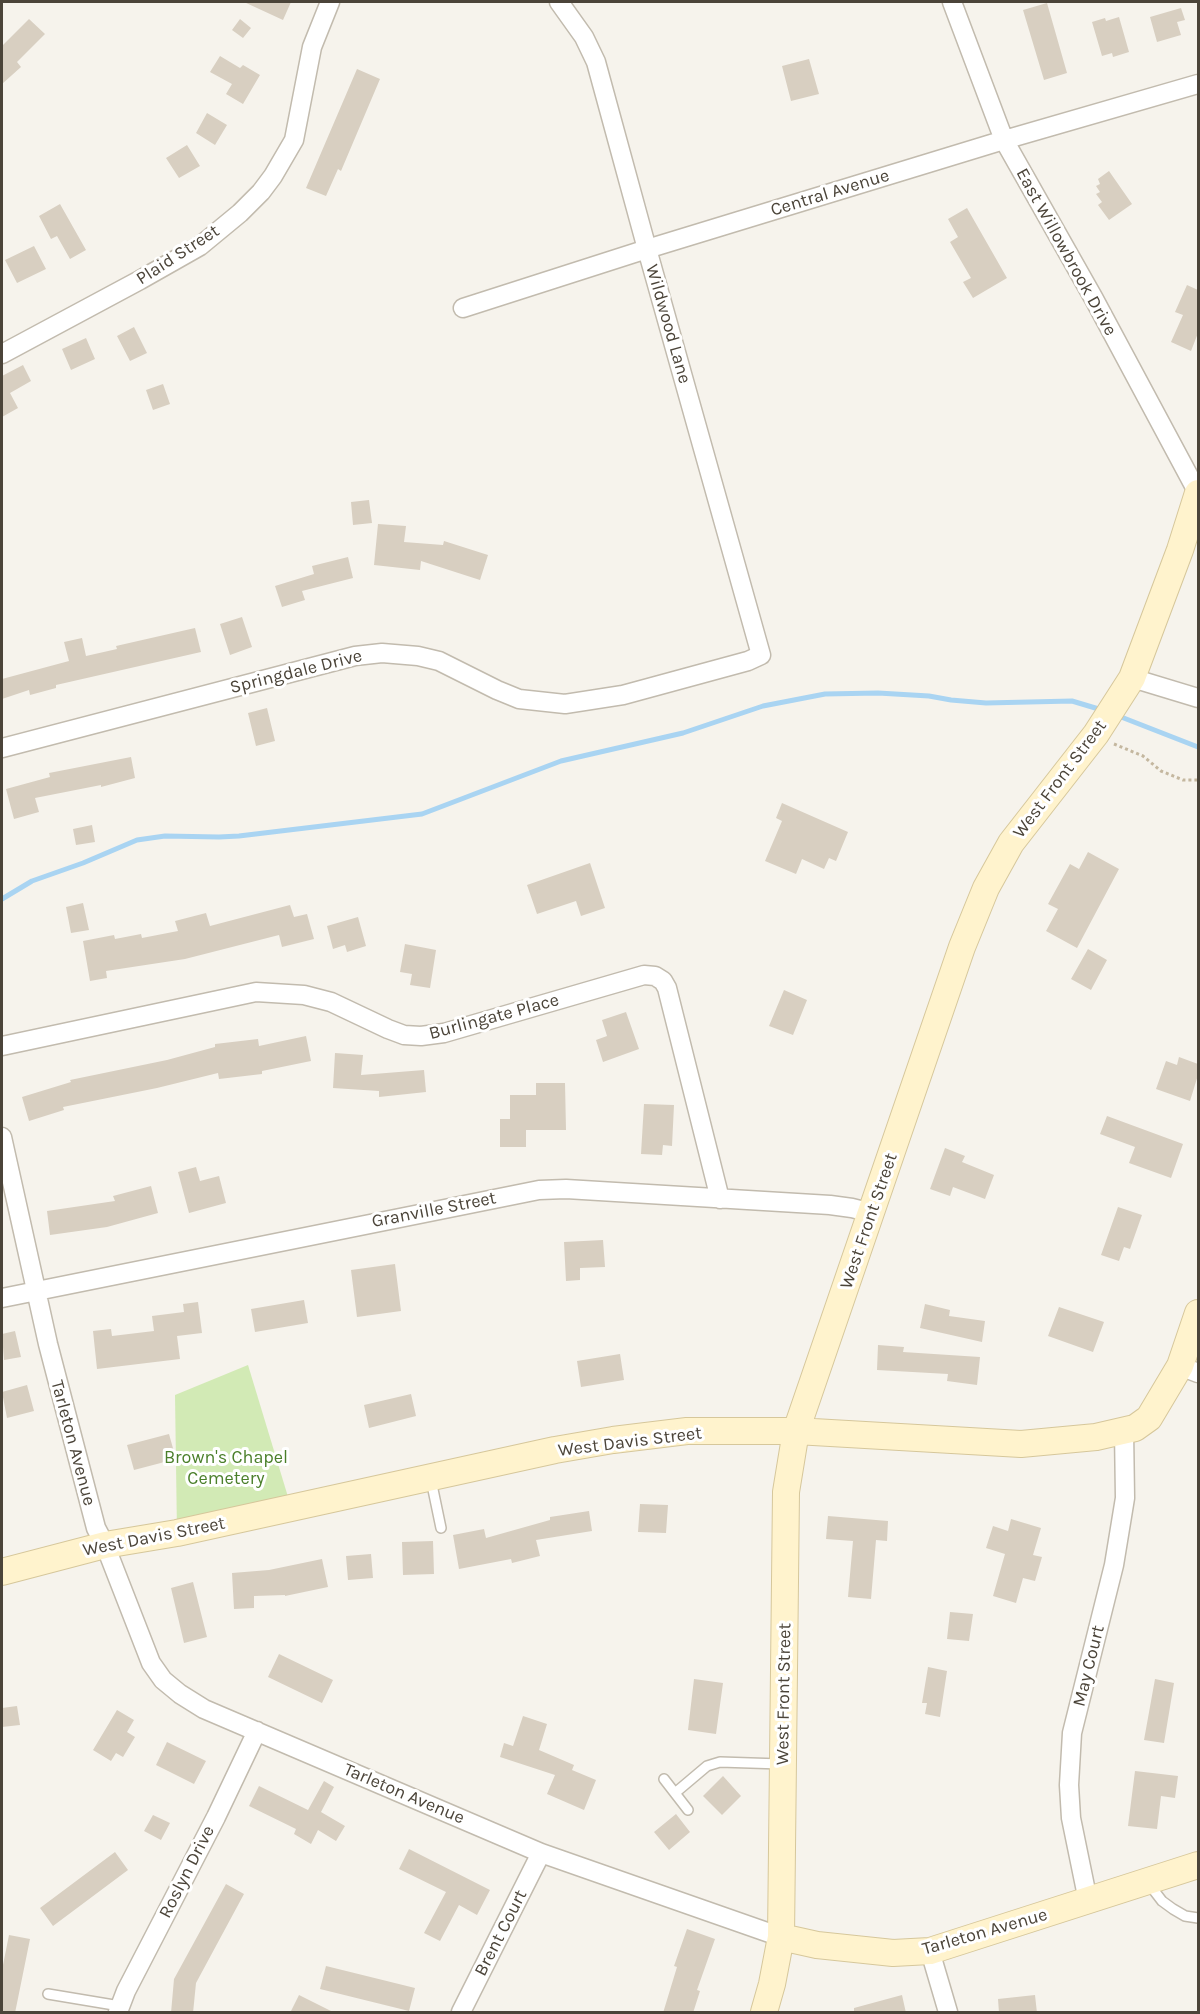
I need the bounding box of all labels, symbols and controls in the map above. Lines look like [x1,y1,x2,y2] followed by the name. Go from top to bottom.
[1011,164,1121,340] street label: East Willowbrook Drive
[768,165,892,221] street label: Central Avenue
[132,220,224,290] street label: Plaid Street
[641,262,695,386] street label: Wildwood Lane
[228,645,364,699] street label: Springdale Drive
[1009,716,1111,842] street label: West Front Street
[427,989,561,1045] street label: Burlingate Place
[836,1150,902,1292] street label: West Front Street
[370,1187,498,1233] street label: Granville Street
[46,1378,100,1508] street label: Tarleton Avenue
[557,1422,703,1462] street label: West Davis Street
[164,1447,288,1490] park label: Brown's Chapel Cemetery
[81,1513,227,1561] street label: West Davis Street
[772,1623,796,1765] street label: West Front Street
[1068,1623,1110,1709] street label: May Court
[340,1759,468,1829] street label: Tarleton Avenue
[154,1822,220,1922] street label: Roslyn Drive
[470,1886,532,1980] street label: Brent Court
[920,1904,1050,1960] street label: Tarleton Avenue

